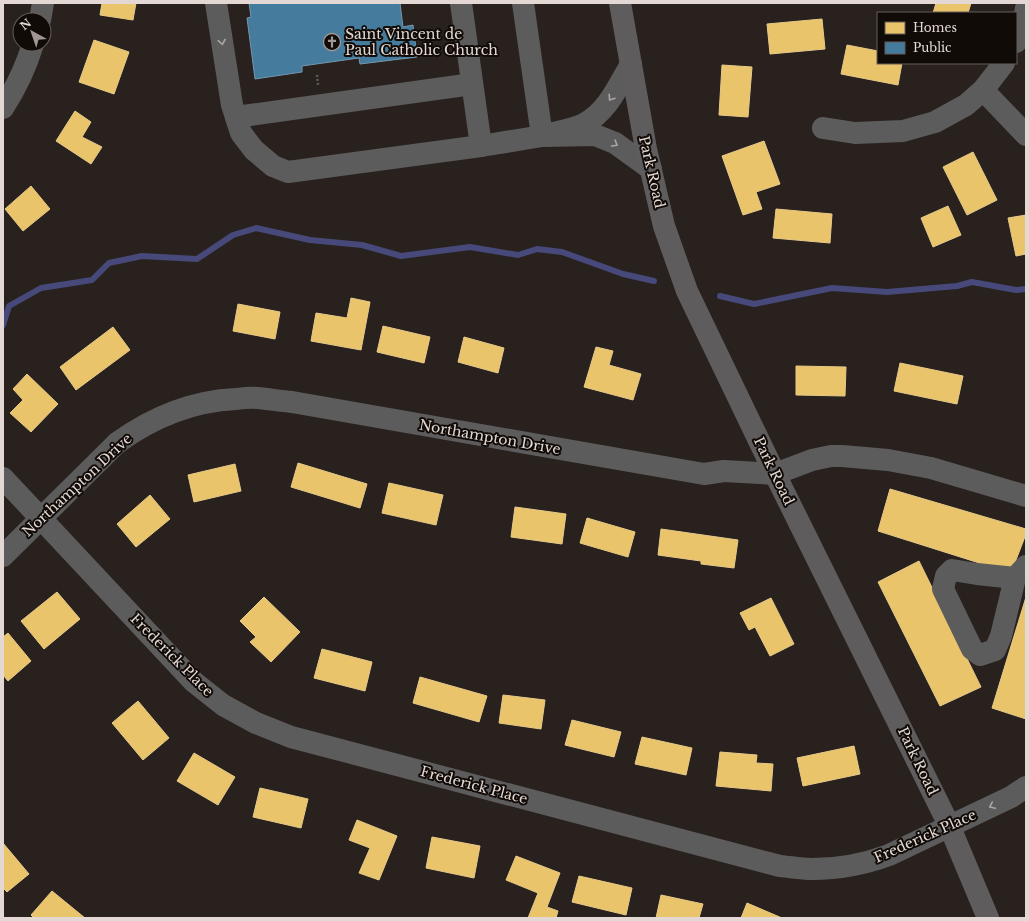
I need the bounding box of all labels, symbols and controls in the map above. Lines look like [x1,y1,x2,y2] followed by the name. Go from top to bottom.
[12,12,52,52] north arrow
[877,12,1017,64] legend
[17,15,35,33] text: N
[913,20,957,35] text: Homes
[345,25,498,59] place label: Saint Vincent de Paul Catholic Church
[322,32,342,52] church icon: Saint Vincent de Paul Catholic Church
[217,38,226,45] one-way arrow
[913,40,952,55] text: Public
[609,93,616,100] one-way arrow
[635,134,669,210] street label: Park Road
[611,140,618,147] one-way arrow
[418,416,562,458] street label: Northampton Drive
[18,430,136,540] street label: Northampton Drive
[750,434,798,509] street label: Park Road
[127,610,217,700] street label: Frederick Place
[894,724,942,799] street label: Park Road
[418,762,530,808] street label: Frederick Place
[989,801,996,809] one-way arrow
[871,805,979,867] street label: Frederick Place

